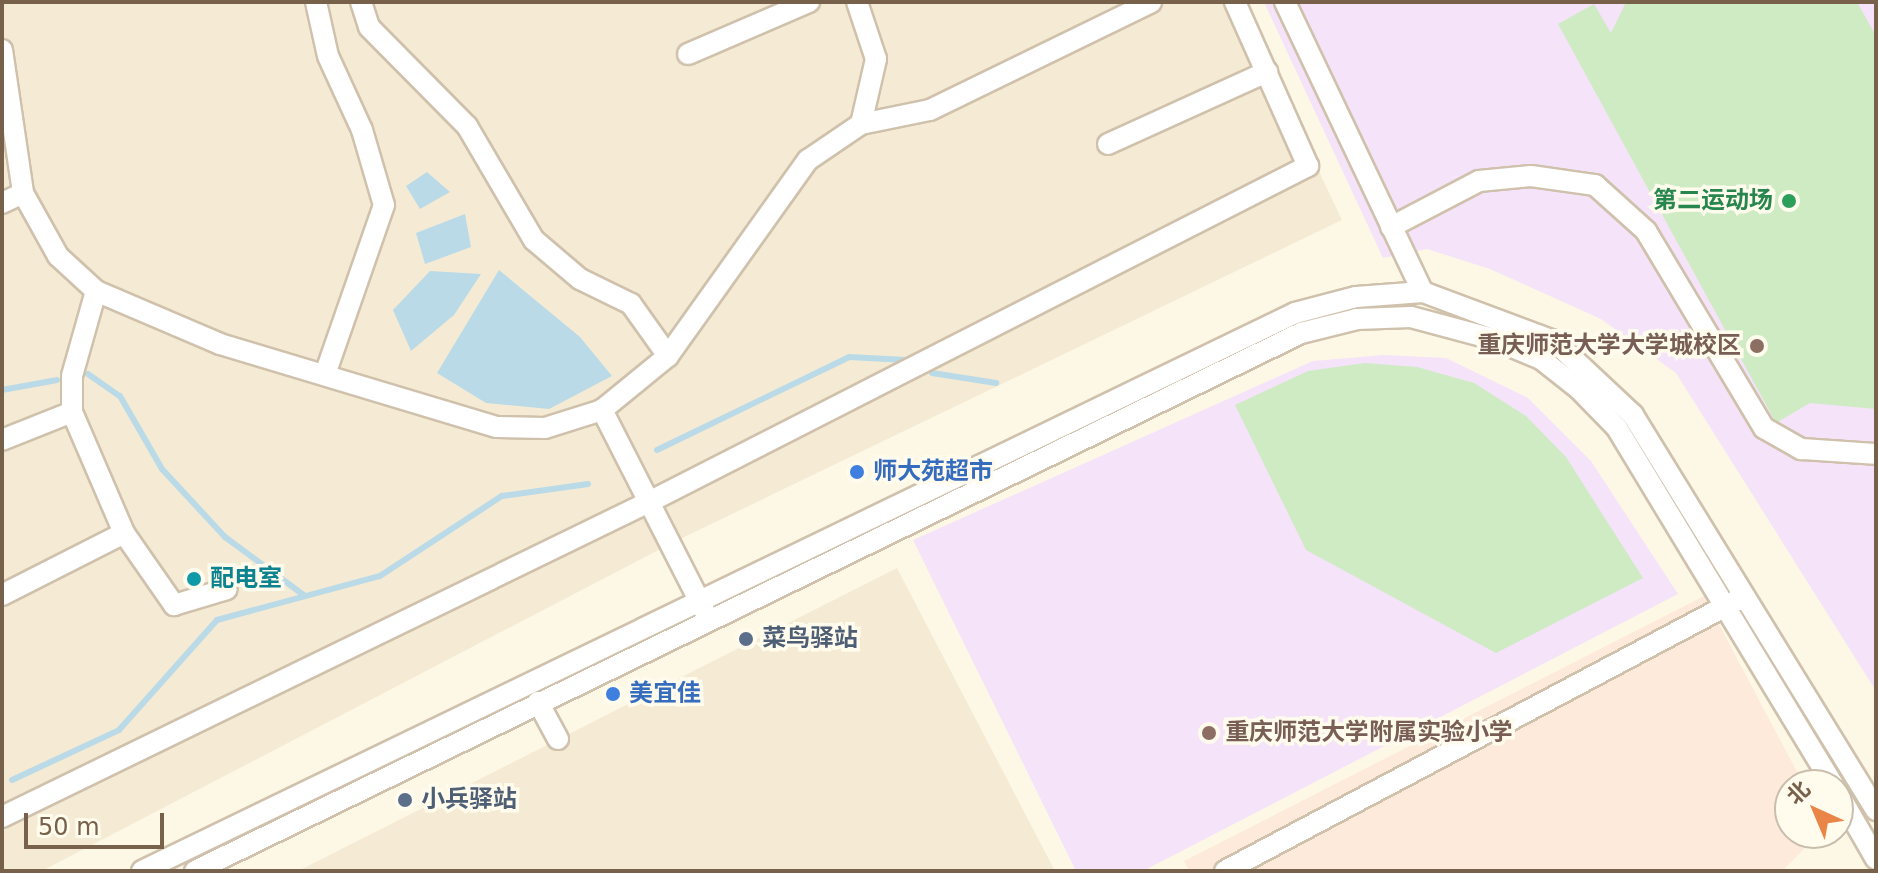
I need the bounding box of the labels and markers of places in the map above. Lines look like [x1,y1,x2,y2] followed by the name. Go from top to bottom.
[1653,187,1773,215] place label: 第二运动场
[1780,192,1798,210] marker: 第二运动场
[1477,332,1741,360] place label: 重庆师范大学大学城校区
[1748,337,1766,355] marker: 重庆师范大学大学城校区
[873,458,993,486] place label: 师大苑超市
[848,463,866,481] marker: 师大苑超市
[210,565,282,593] place label: 配电室
[185,570,203,588] marker: 配电室
[762,625,858,653] place label: 菜鸟驿站
[737,630,755,648] marker: 菜鸟驿站
[629,680,701,708] place label: 美宜佳
[604,685,622,703] marker: 美宜佳
[1225,719,1513,747] place label: 重庆师范大学附属实验小学
[1200,724,1218,742] marker: 重庆师范大学附属实验小学
[421,786,517,814] place label: 小兵驿站
[396,791,414,809] marker: 小兵驿站

